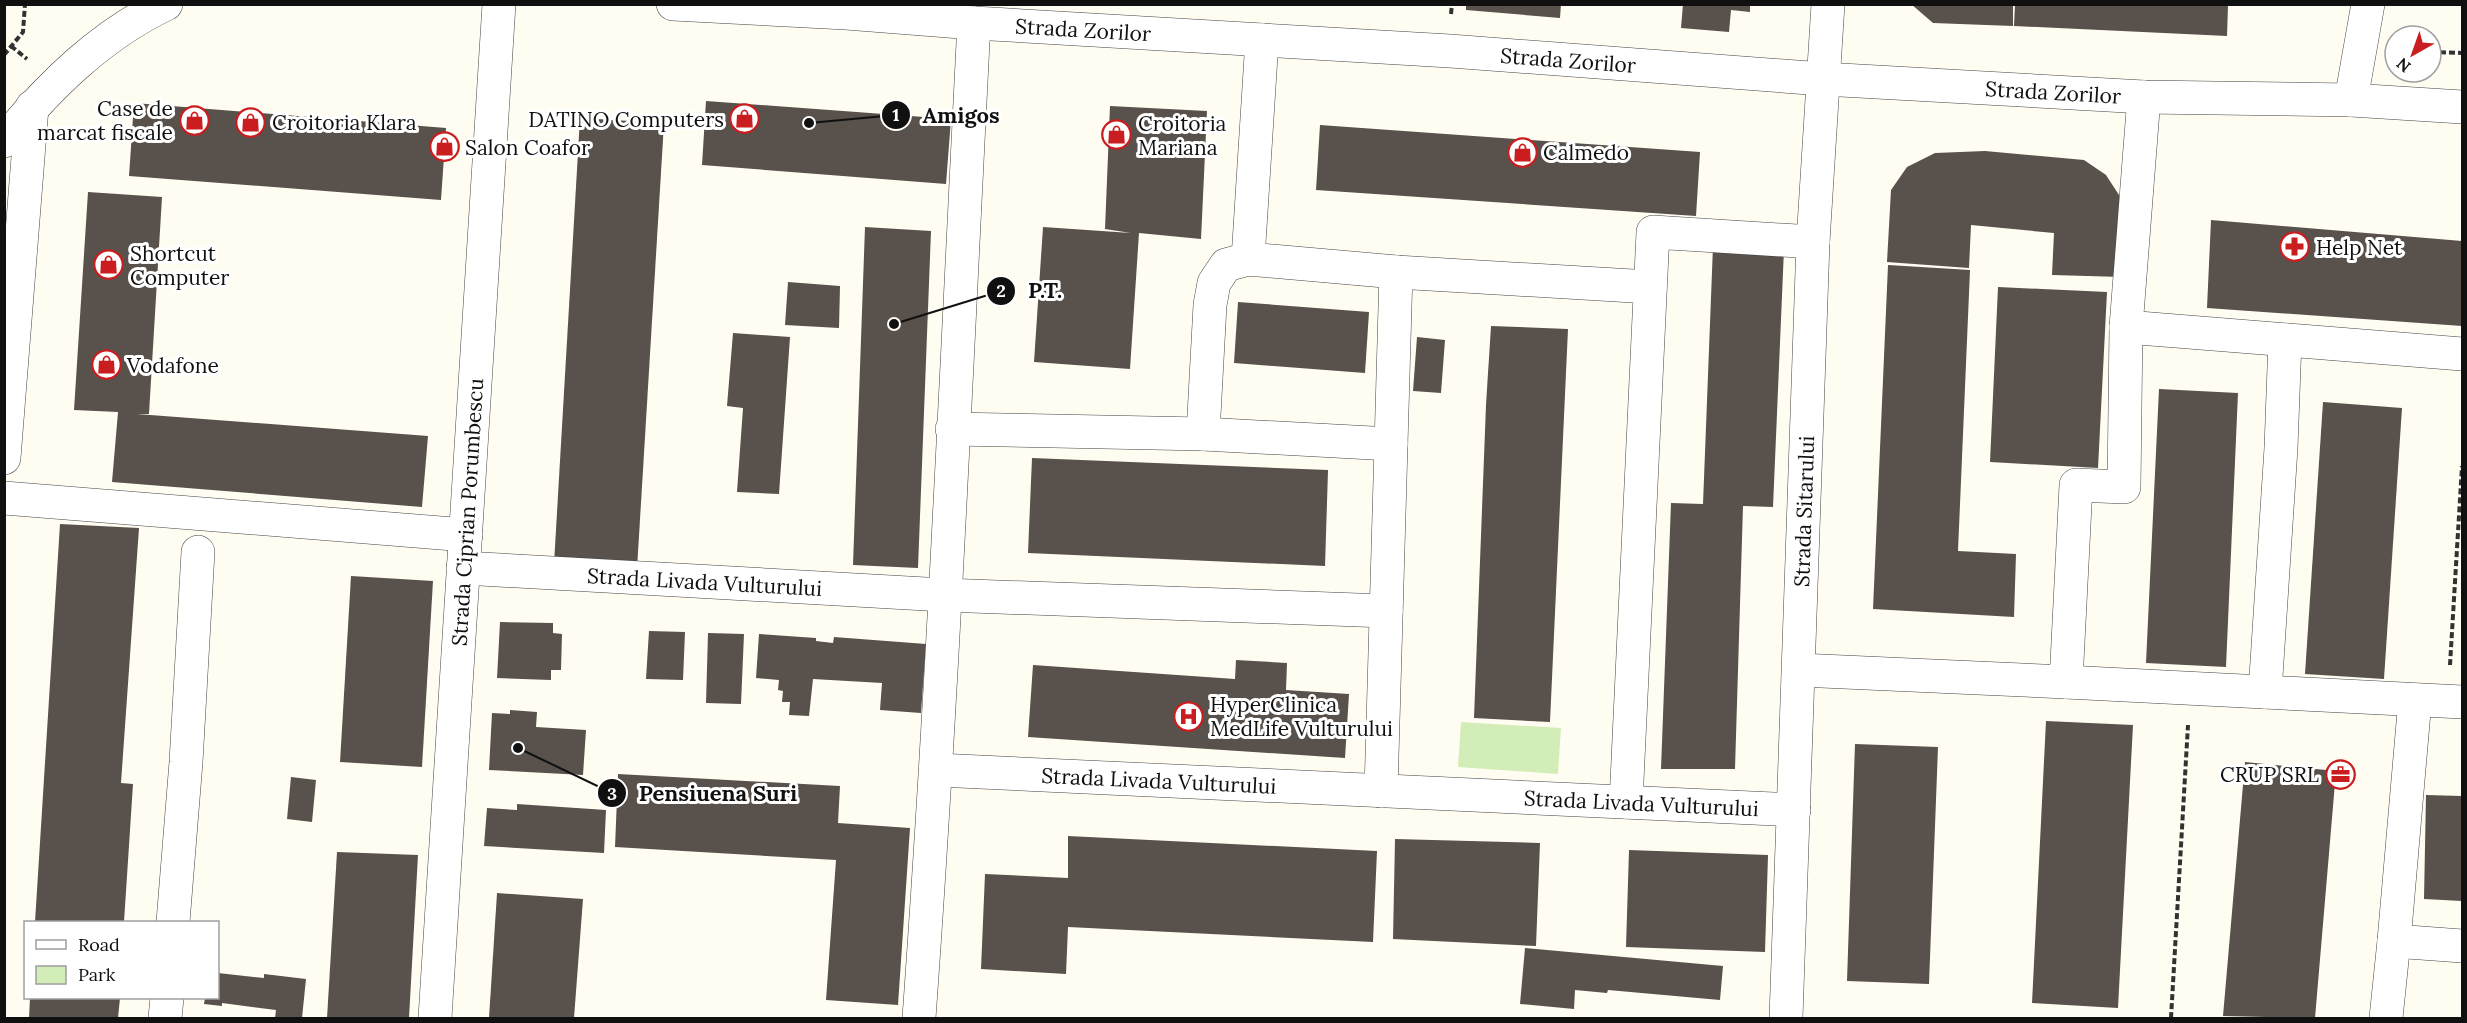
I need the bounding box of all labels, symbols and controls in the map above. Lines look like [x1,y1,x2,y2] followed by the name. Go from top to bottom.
[1015,12,1152,47] street label: Strada Zorilor
[2383,24,2443,84] north arrow
[1499,41,1637,78] street label: Strada Zorilor
[2392,54,2415,77] text: N
[1985,75,2122,109] street label: Strada Zorilor
[37,95,173,146] place label: Case de marcat fiscale
[881,95,1012,135] callout: Amigos
[922,101,1000,129] text: Amigos
[729,103,761,135] shop icon: DATINO Computers
[892,103,900,126] text: 1
[178,104,210,136] shop icon: Case de marcat fiscale
[235,106,267,138] shop icon: Croitoria Klara
[528,106,724,133] place label: DATINO Computers
[272,109,417,136] place label: Croitoria Klara
[1138,110,1227,161] place label: Croitoria Mariana
[1101,119,1133,151] shop icon: Croitoria Mariana
[428,131,460,163] shop icon: Salon Coafor
[465,134,590,161] place label: Salon Coafor
[1506,136,1538,168] shop icon: Calmedo
[1543,139,1629,166] place label: Calmedo
[2279,231,2311,263] pharmacy icon: Help Net
[2316,234,2403,261] place label: Help Net
[130,240,229,291] place label: Shortcut Computer
[93,249,125,281] shop icon: Shortcut Computer
[986,271,1074,311] callout: P.T.
[1028,276,1062,304] text: P.T.
[996,279,1006,302] text: 2
[90,349,122,381] shop icon: Vodafone
[126,352,219,379] place label: Vodafone
[445,377,489,647] street label: Strada Ciprian Porumbescu
[1788,435,1820,587] street label: Strada Sitarului
[586,561,823,602] street label: Strada Livada Vulturului
[1210,691,1393,742] place label: HyperClinica MedLife Vulturului
[1173,700,1205,732] hospital icon: HyperClinica MedLife Vulturului
[2324,758,2356,790] office icon: CRUP SRL
[1041,761,1277,799] street label: Strada Livada Vulturului
[2220,761,2319,788] place label: CRUP SRL
[597,773,809,813] callout: Pensiuena Suri
[639,779,797,807] text: Pensiuena Suri
[607,782,617,805] text: 3
[1523,784,1759,822] street label: Strada Livada Vulturului
[24,921,219,999] legend
[78,933,120,956] text: Road
[78,963,116,986] text: Park

